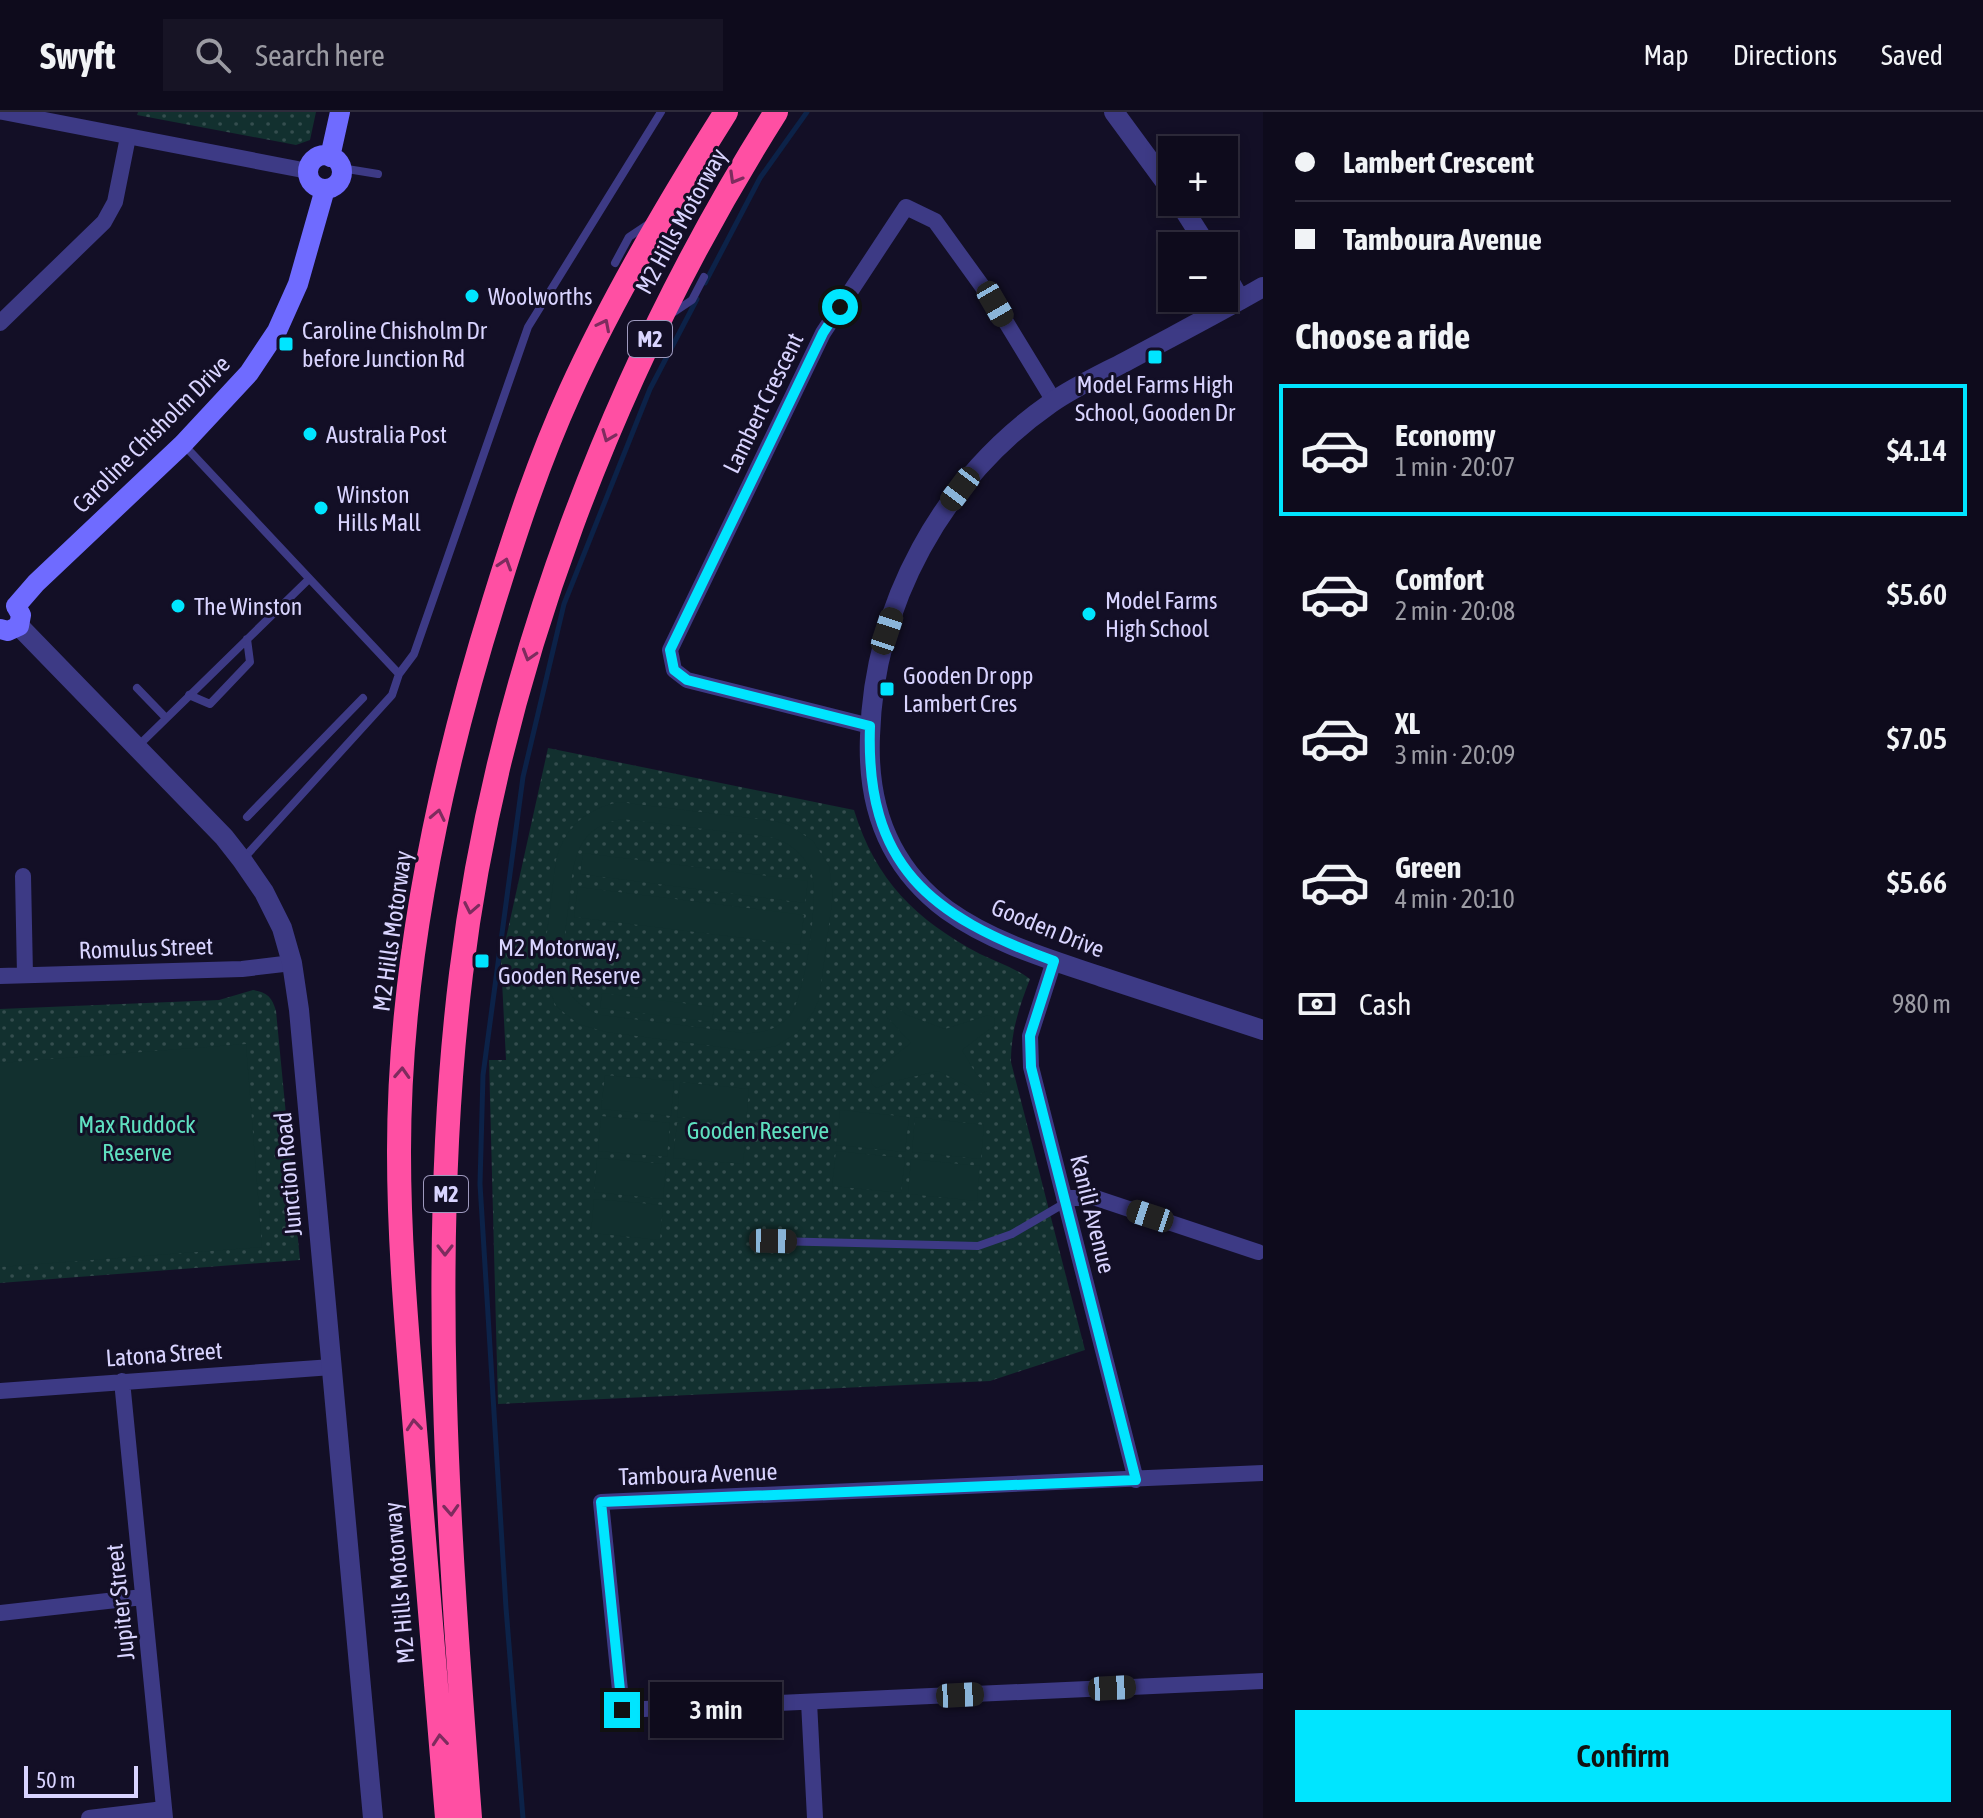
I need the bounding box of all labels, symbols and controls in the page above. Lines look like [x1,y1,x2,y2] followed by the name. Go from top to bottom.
[163,19,723,91] search box
[191,33,235,77] icon: search
[40,34,115,77] text: Swyft
[255,38,385,72] text: Search here
[1644,39,1689,71] text: Map
[1733,39,1837,71] text: Directions
[1881,39,1943,71] text: Saved
[1158,136,1238,312] map controls
[1158,136,1238,216] button: +
[630,143,732,298] street label: M2 Hills Motorway
[1343,145,1534,179] text: Lambert Crescent
[729,169,745,184] one-way arrow
[1343,222,1542,256] text: Tamboura Avenue
[1158,232,1238,312] button: −
[973,277,1017,331] car
[488,283,593,310] place label: Woolworths
[463,287,481,305] marker: Woolworths
[822,289,858,325] route start
[1295,315,1470,357] text: Choose a ride
[302,317,488,372] place label: Caroline Chisholm Dr before Junction Rd
[595,318,610,333] one-way arrow
[628,321,672,357] road number: M2
[717,328,809,478] street label: Lambert Crescent
[277,335,295,353] marker: Caroline Chisholm Dr before Junction Rd
[1146,348,1164,366] marker: Model Farms High School, Gooden Dr
[67,350,235,518] street label: Caroline Chisholm Drive
[1075,371,1236,426] place label: Model Farms High School, Gooden Dr
[1299,414,1371,486] icon: car
[1395,418,1496,452] text: Economy
[326,421,447,448] place label: Australia Post
[301,425,319,443] marker: Australia Post
[601,428,618,442] one-way arrow
[1887,433,1947,467] text: $4.14
[1395,452,1515,482] text: 1 min · 20:07
[936,463,984,515] car
[337,481,422,536] place label: Winston Hills Mall
[312,499,330,517] marker: Winston Hills Mall
[496,558,512,572] one-way arrow
[1299,558,1371,630] icon: car
[1395,562,1484,596] text: Comfort
[1887,577,1947,611] text: $5.60
[1105,587,1217,642] place label: Model Farms High School
[194,593,303,620] place label: The Winston
[1395,596,1515,626] text: 2 min · 20:08
[169,597,187,615] marker: The Winston
[868,604,906,658] car
[1080,605,1098,623] marker: Model Farms High School
[523,647,539,661] one-way arrow
[903,662,1033,717] place label: Gooden Dr opp Lambert Cres
[878,680,896,698] marker: Gooden Dr opp Lambert Cres
[1299,702,1371,774] icon: car
[1395,706,1420,740] text: XL
[1887,721,1947,755] text: $7.05
[1395,740,1515,770] text: 3 min · 20:09
[428,809,445,822] one-way arrow
[1299,846,1371,918] icon: car
[367,849,417,1013] street label: M2 Hills Motorway
[1395,850,1461,884] text: Green
[1887,865,1947,899] text: $5.66
[1395,884,1515,914] text: 4 min · 20:10
[988,893,1108,963] street label: Gooden Drive
[464,901,481,915] one-way arrow
[78,932,214,964] street label: Romulus Street
[498,934,640,989] place label: M2 Motorway, Gooden Reserve
[473,952,491,970] marker: M2 Motorway, Gooden Reserve
[1295,982,1339,1026] icon: cash
[1359,987,1412,1021] text: Cash
[1892,989,1951,1019] text: 980 m
[394,1066,411,1079] one-way arrow
[78,1111,196,1166] park label: Max Ruddock Reserve
[269,1111,307,1237] street label: Junction Road
[687,1117,829,1144] park label: Gooden Reserve
[1065,1152,1121,1276] street label: Kanili Avenue
[424,1176,468,1212] road number: M2
[1123,1197,1177,1235] car
[749,1229,797,1253] car
[436,1244,454,1257] one-way arrow
[105,1336,223,1372] street label: Latona Street
[406,1418,423,1431] one-way arrow
[618,1458,778,1490] street label: Tamboura Avenue
[378,1501,420,1665] street label: M2 Hills Motorway
[442,1504,459,1517] one-way arrow
[100,1542,140,1661] street label: Jupiter Street
[1087,1675,1137,1701] car
[650,1682,782,1738] callout: 3 min
[935,1682,985,1708] car
[604,1692,640,1728] route end
[689,1695,743,1725] text: 3 min
[1295,1710,1951,1802] button: Confirm
[432,1733,449,1746] one-way arrow
[24,1762,138,1798] scale bar
[36,1767,76,1793] text: 50 m

